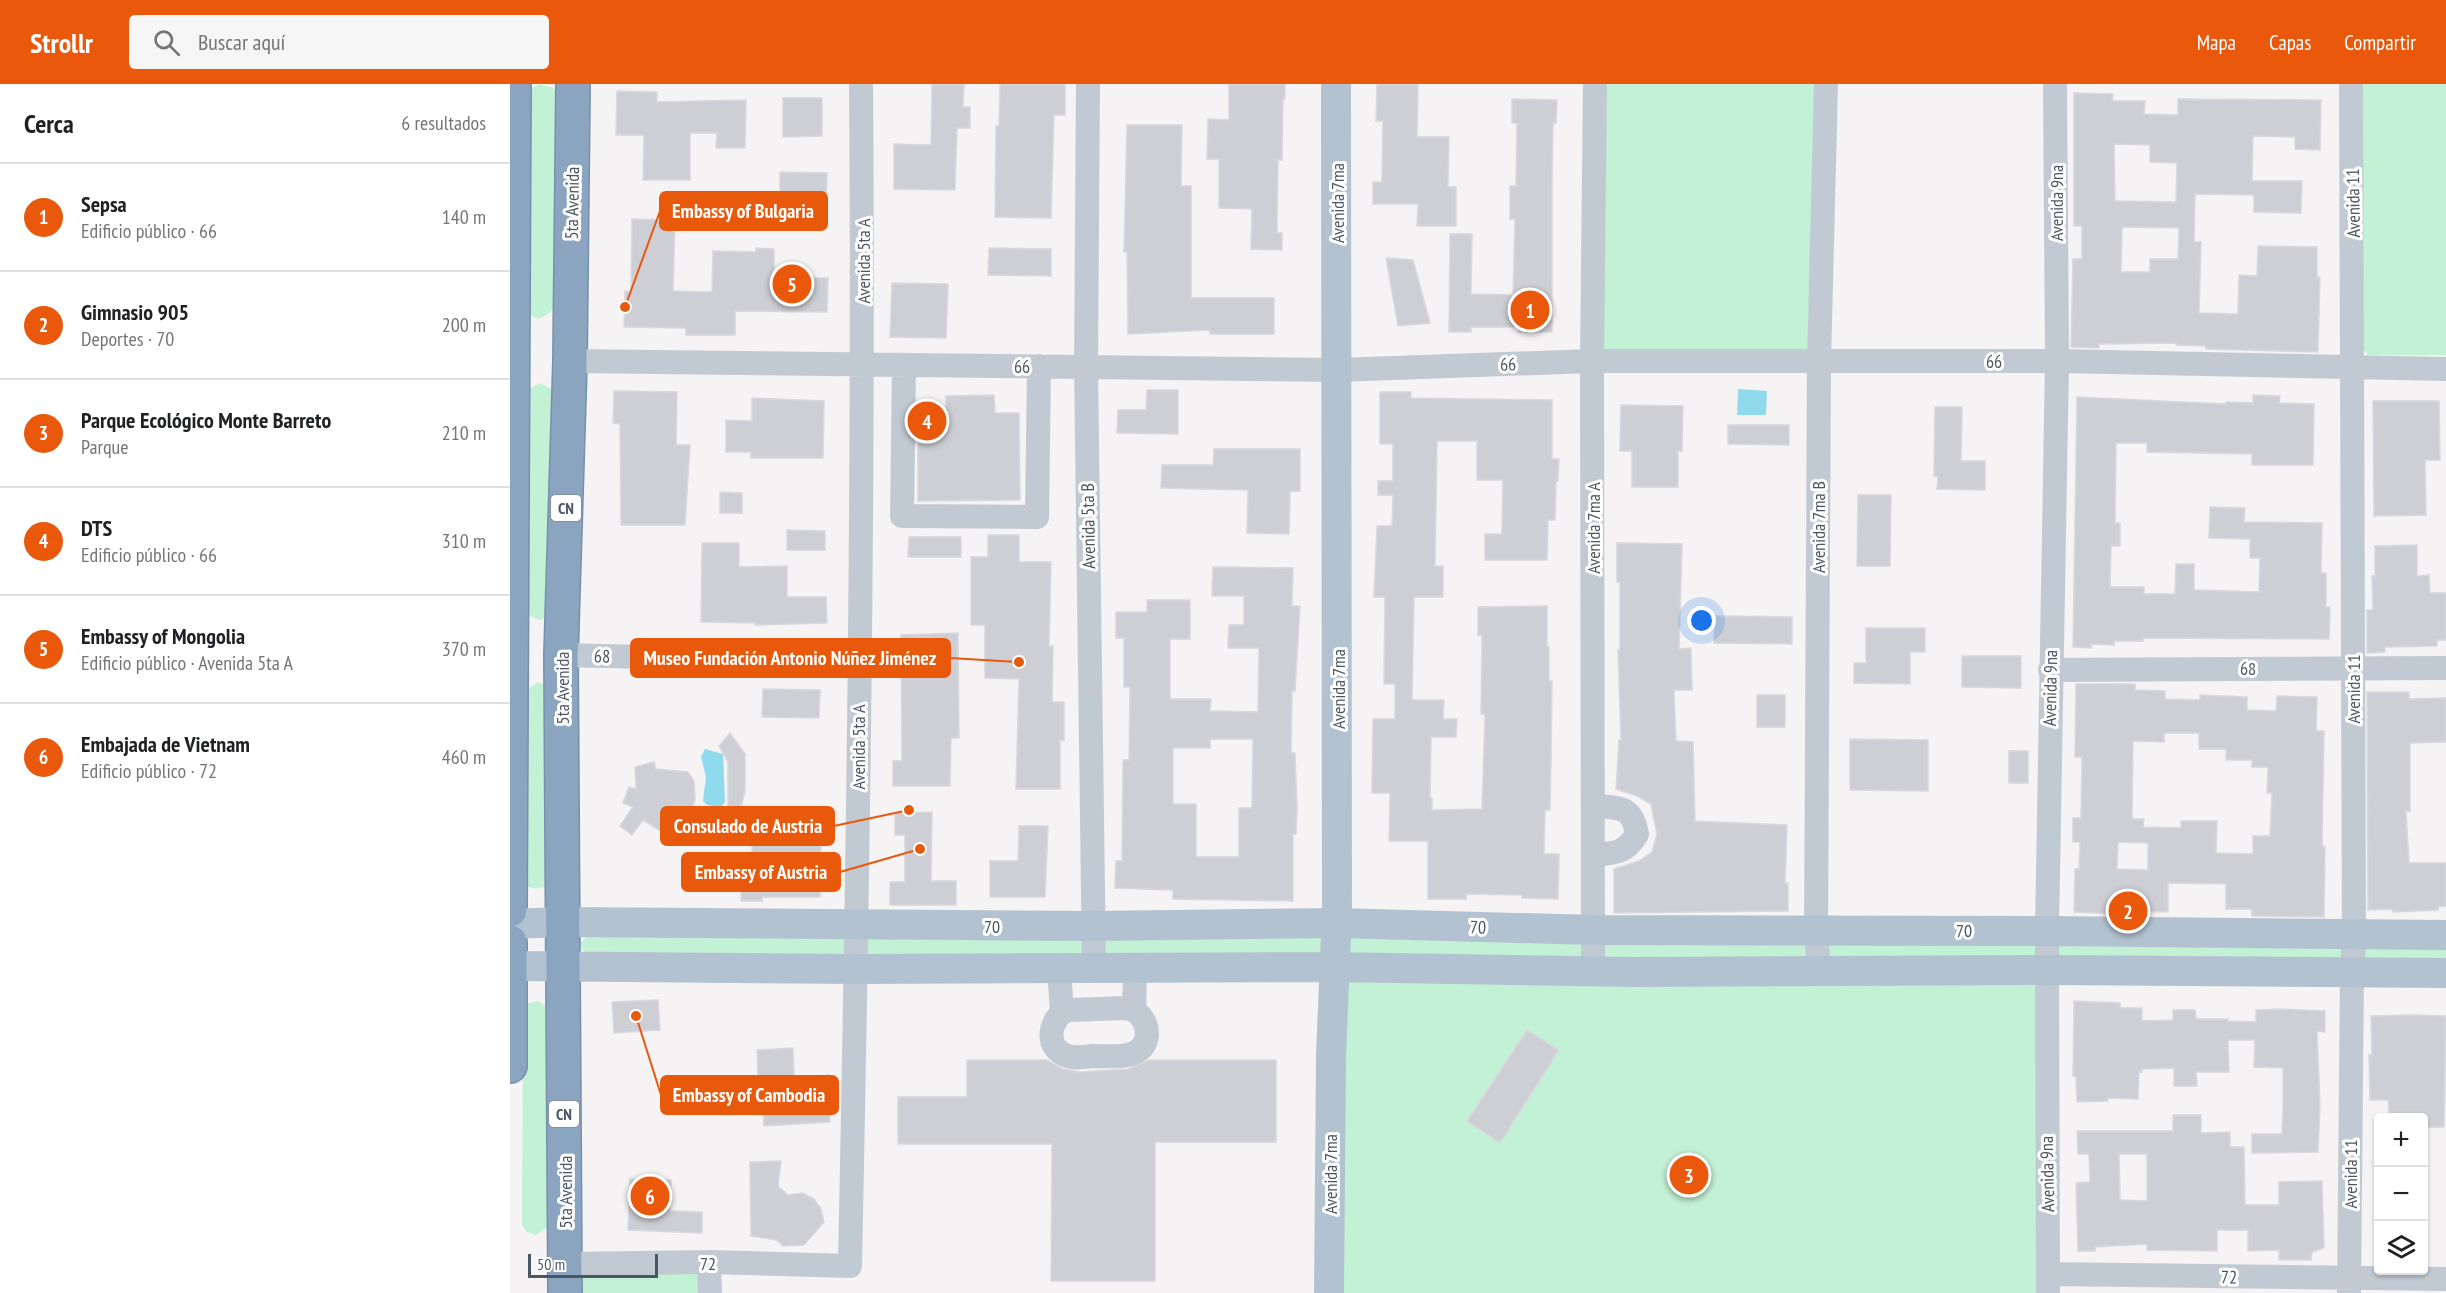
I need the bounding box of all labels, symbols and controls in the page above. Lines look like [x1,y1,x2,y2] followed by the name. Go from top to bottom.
[129,15,549,69] search box
[30,24,93,61] text: Strollr
[150,26,183,59] icon: search
[198,28,285,56] text: Buscar aquí
[2197,29,2236,56] text: Mapa
[2269,29,2311,56] text: Capas
[2344,29,2416,56] text: Compartir
[24,107,74,140] text: Cerca
[401,110,486,136] text: 6 resultados
[1326,163,1349,243] street label: Avenida 7ma
[2045,165,2068,241] street label: Avenida 9na
[560,166,584,240] street label: 5ta Avenida
[2341,168,2365,238] street label: Avenida 11
[81,190,127,218] text: Sepsa
[660,192,827,230] callout: Embassy of Bulgaria
[672,198,814,224] text: Embassy of Bulgaria
[39,204,48,230] text: 1
[442,204,486,230] text: 140 m
[81,218,217,244] text: Edificio público · 66
[852,218,875,304] street label: Avenida 5ta A
[772,262,812,306] pin: 5
[1510,288,1550,332] pin: 1
[81,298,189,326] text: Gimnasio 905
[39,312,48,338] text: 2
[442,312,486,338] text: 200 m
[81,326,174,352] text: Deportes · 70
[1986,350,2002,373] street label: 66
[1500,352,1516,376] street label: 66
[1014,355,1030,378] street label: 66
[908,398,946,444] pin: 4
[81,406,331,434] text: Parque Ecológico Monte Barreto
[39,420,48,446] text: 3
[442,420,486,446] text: 210 m
[81,434,129,460] text: Parque
[1807,481,1830,573] street label: Avenida 7ma B
[1582,482,1605,574] street label: Avenida 7ma A
[1076,483,1100,569] street label: Avenida 5ta B
[551,495,581,521] road number: CN
[81,514,112,542] text: DTS
[39,528,48,554] text: 4
[442,528,486,554] text: 310 m
[81,542,217,568] text: Edificio público · 66
[1687,606,1716,635] your location
[81,622,245,650] text: Embassy of Mongolia
[39,636,48,662] text: 5
[442,636,486,662] text: 370 m
[631,639,950,677] callout: Museo Fundación Antonio Núñez Jiménez
[594,644,610,668] street label: 68
[644,645,937,671] text: Museo Fundación Antonio Núñez Jiménez
[1327,649,1350,729] street label: Avenida 7ma
[81,650,293,676] text: Edificio público · Avenida 5ta A
[2038,650,2062,726] street label: Avenida 9na
[551,652,574,724] street label: 5ta Avenida
[2342,654,2365,724] street label: Avenida 11
[2240,657,2256,680] street label: 68
[847,704,870,790] street label: Avenida 5ta A
[81,730,250,758] text: Embajada de Vietnam
[39,744,48,770] text: 6
[442,744,486,770] text: 460 m
[81,758,217,784] text: Edificio público · 72
[661,807,834,845] callout: Consulado de Austria
[674,813,822,839] text: Consulado de Austria
[682,853,840,891] callout: Embassy of Austria
[695,859,827,885] text: Embassy of Austria
[2108,888,2148,934] pin: 2
[984,915,1000,938] street label: 70
[1470,915,1486,939] street label: 70
[1956,919,1972,942] street label: 70
[661,1076,838,1114] callout: Embassy of Cambodia
[673,1082,825,1108] text: Embassy of Cambodia
[549,1101,579,1127] road number: CN
[2374,1113,2428,1275] map controls
[2374,1113,2428,1167] button: +
[1319,1134,1342,1214] street label: Avenida 7ma
[2035,1136,2059,1212] street label: Avenida 9na
[2339,1139,2362,1209] street label: Avenida 11
[1670,1152,1708,1198] pin: 3
[554,1156,577,1228] street label: 5ta Avenida
[2374,1167,2428,1221] button: −
[630,1174,670,1218] pin: 6
[2374,1221,2428,1275] button: layers
[528,1251,658,1278] scale bar
[700,1252,716,1275] street label: 72
[537,1254,565,1274] text: 50 m
[2221,1265,2237,1289] street label: 72

